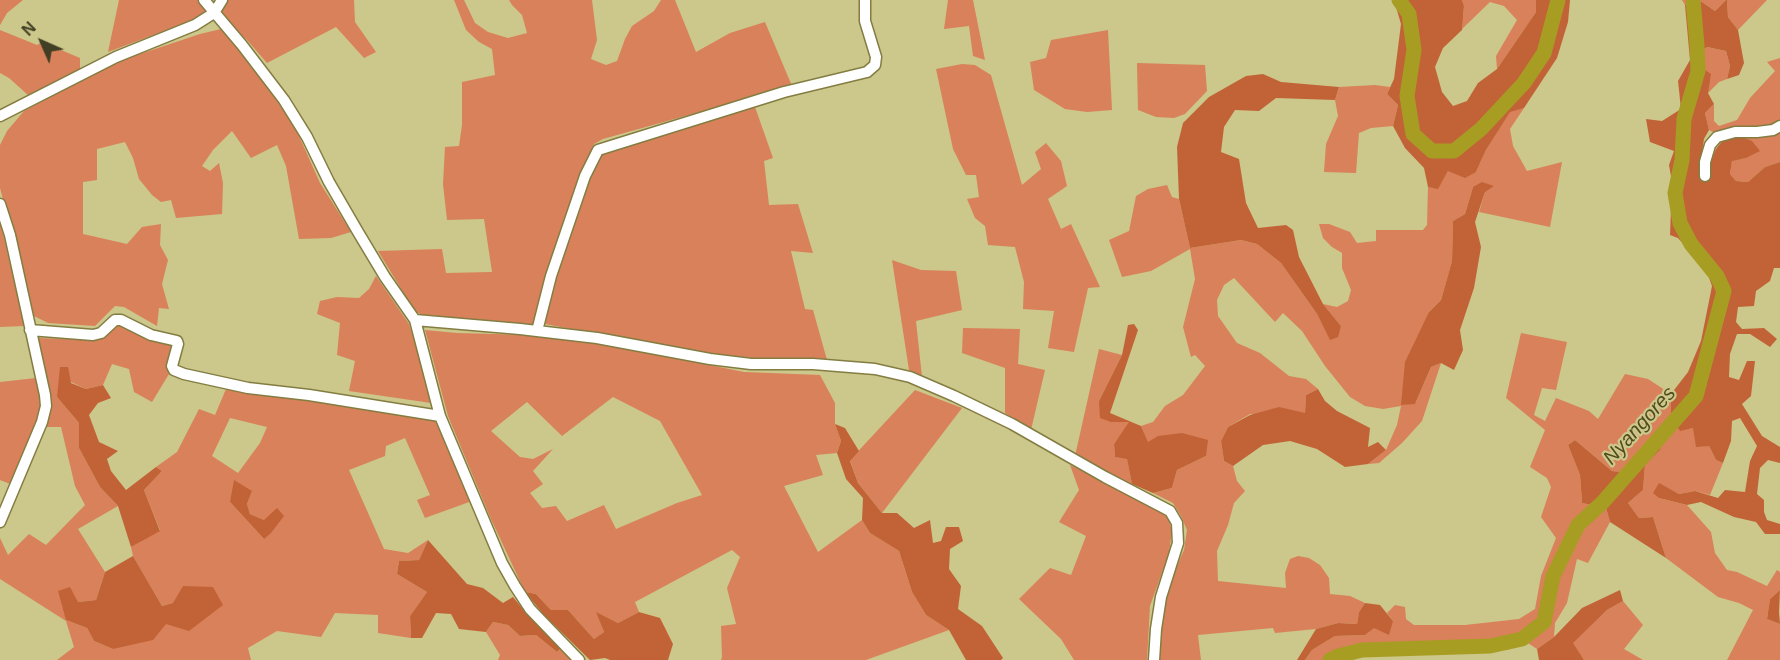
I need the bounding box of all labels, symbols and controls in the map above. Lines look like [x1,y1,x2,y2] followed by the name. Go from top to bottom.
[12,12,72,72] north arrow
[19,19,39,39] text: N
[1599,382,1681,470] water label: Nyangores

